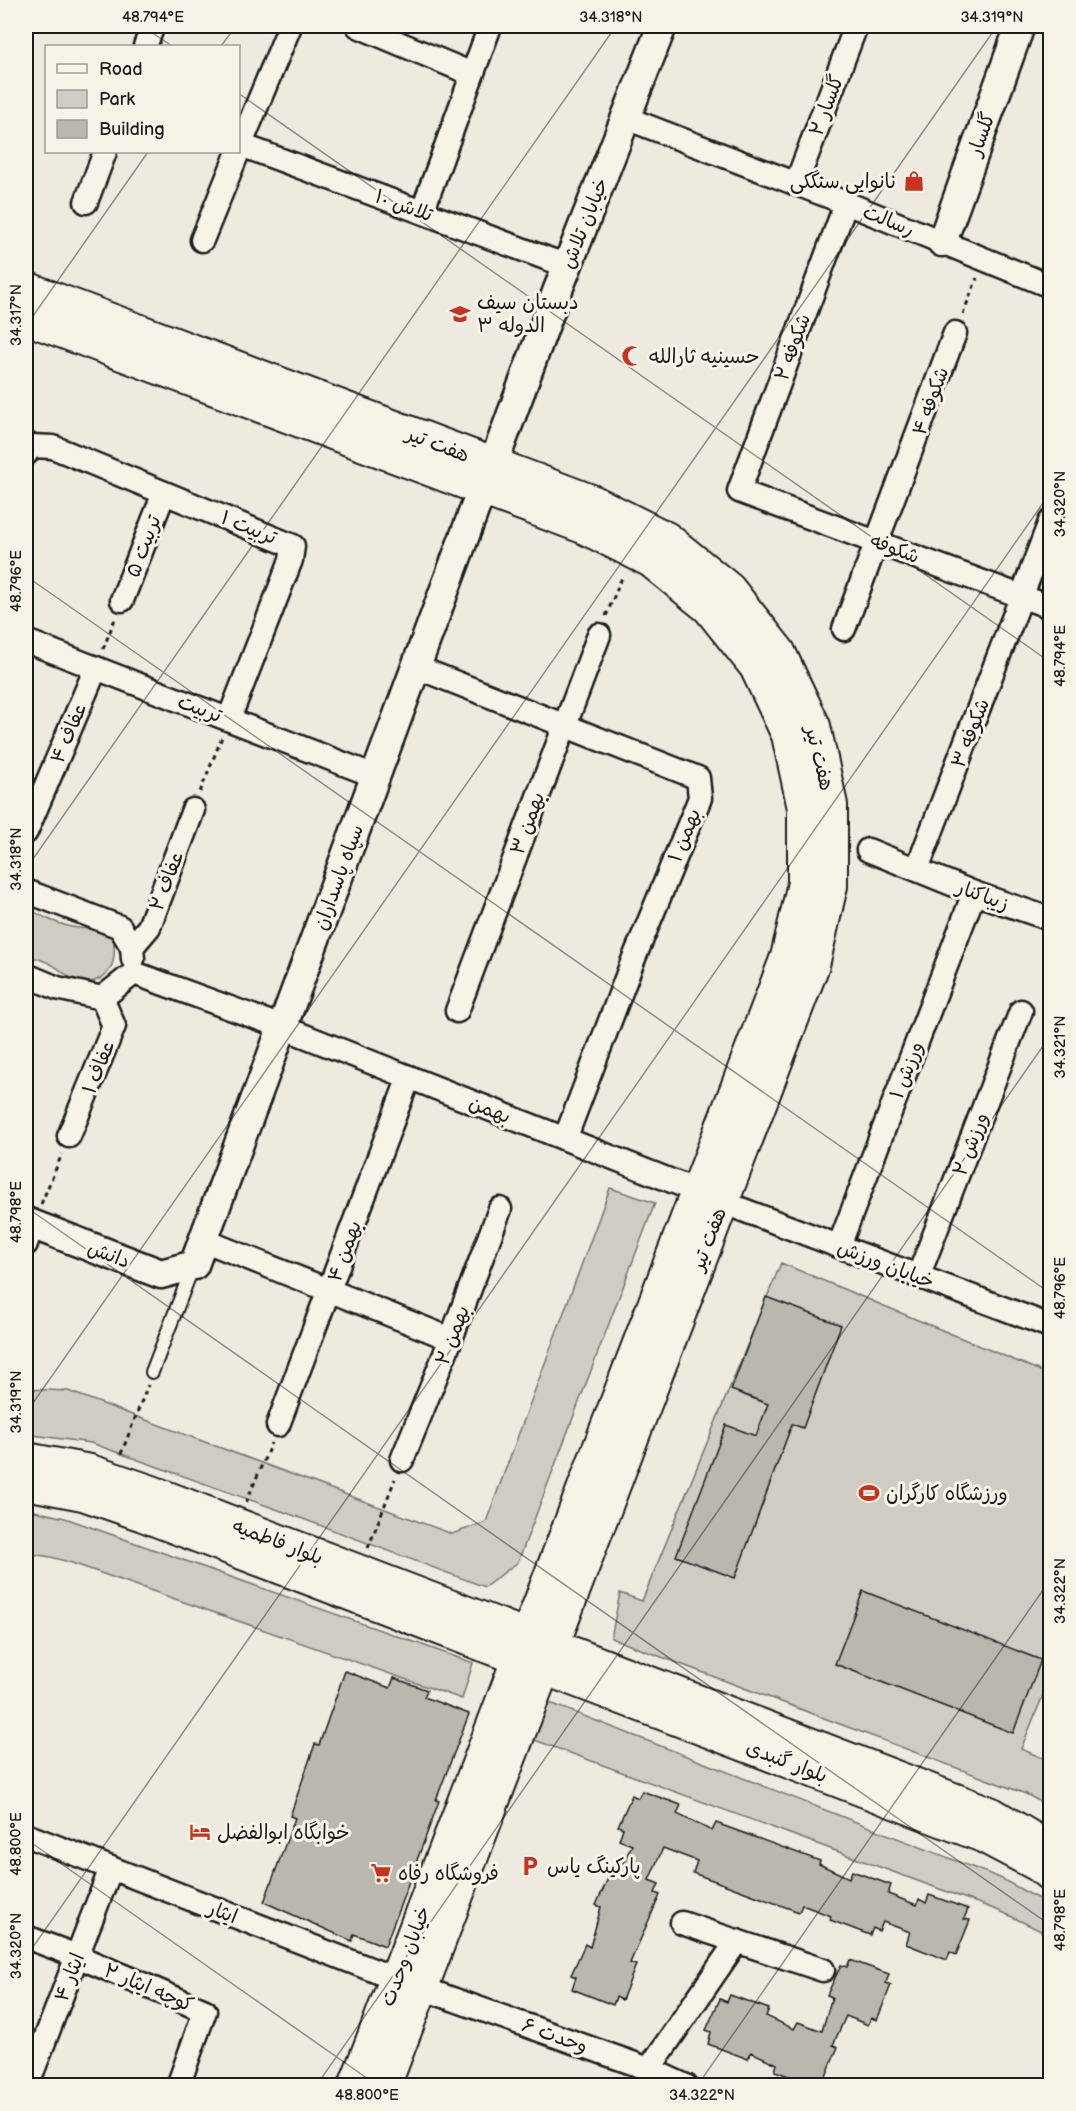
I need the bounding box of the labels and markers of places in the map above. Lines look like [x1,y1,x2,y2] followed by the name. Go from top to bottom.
[902,169,926,193] shop icon: نانوایی سنگکی
[790,170,897,194] place label: نانوایی سنگکی
[477,291,579,338] place label: دبستان سیف الدوله ۳
[448,302,472,326] school or university icon: دبستان سیف الدوله ۳
[620,344,644,368] mosque icon: حسینیه ثارالله
[649,345,760,369] place label: حسینیه ثارالله
[857,1481,881,1505] sports icon: ورزشگاه کارگران
[886,1482,1008,1506] place label: ورزشگاه کارگران
[188,1820,212,1844] hotel icon: خوابگاه ابوالفضل
[217,1821,350,1845] place label: خوابگاه ابوالفضل
[518,1854,542,1878] parking icon: پارکینگ یاس
[547,1855,641,1879] place label: پارکینگ یاس
[369,1861,393,1885] supermarket icon: فروشگاه رفاه
[398,1862,499,1886] place label: فروشگاه رفاه

